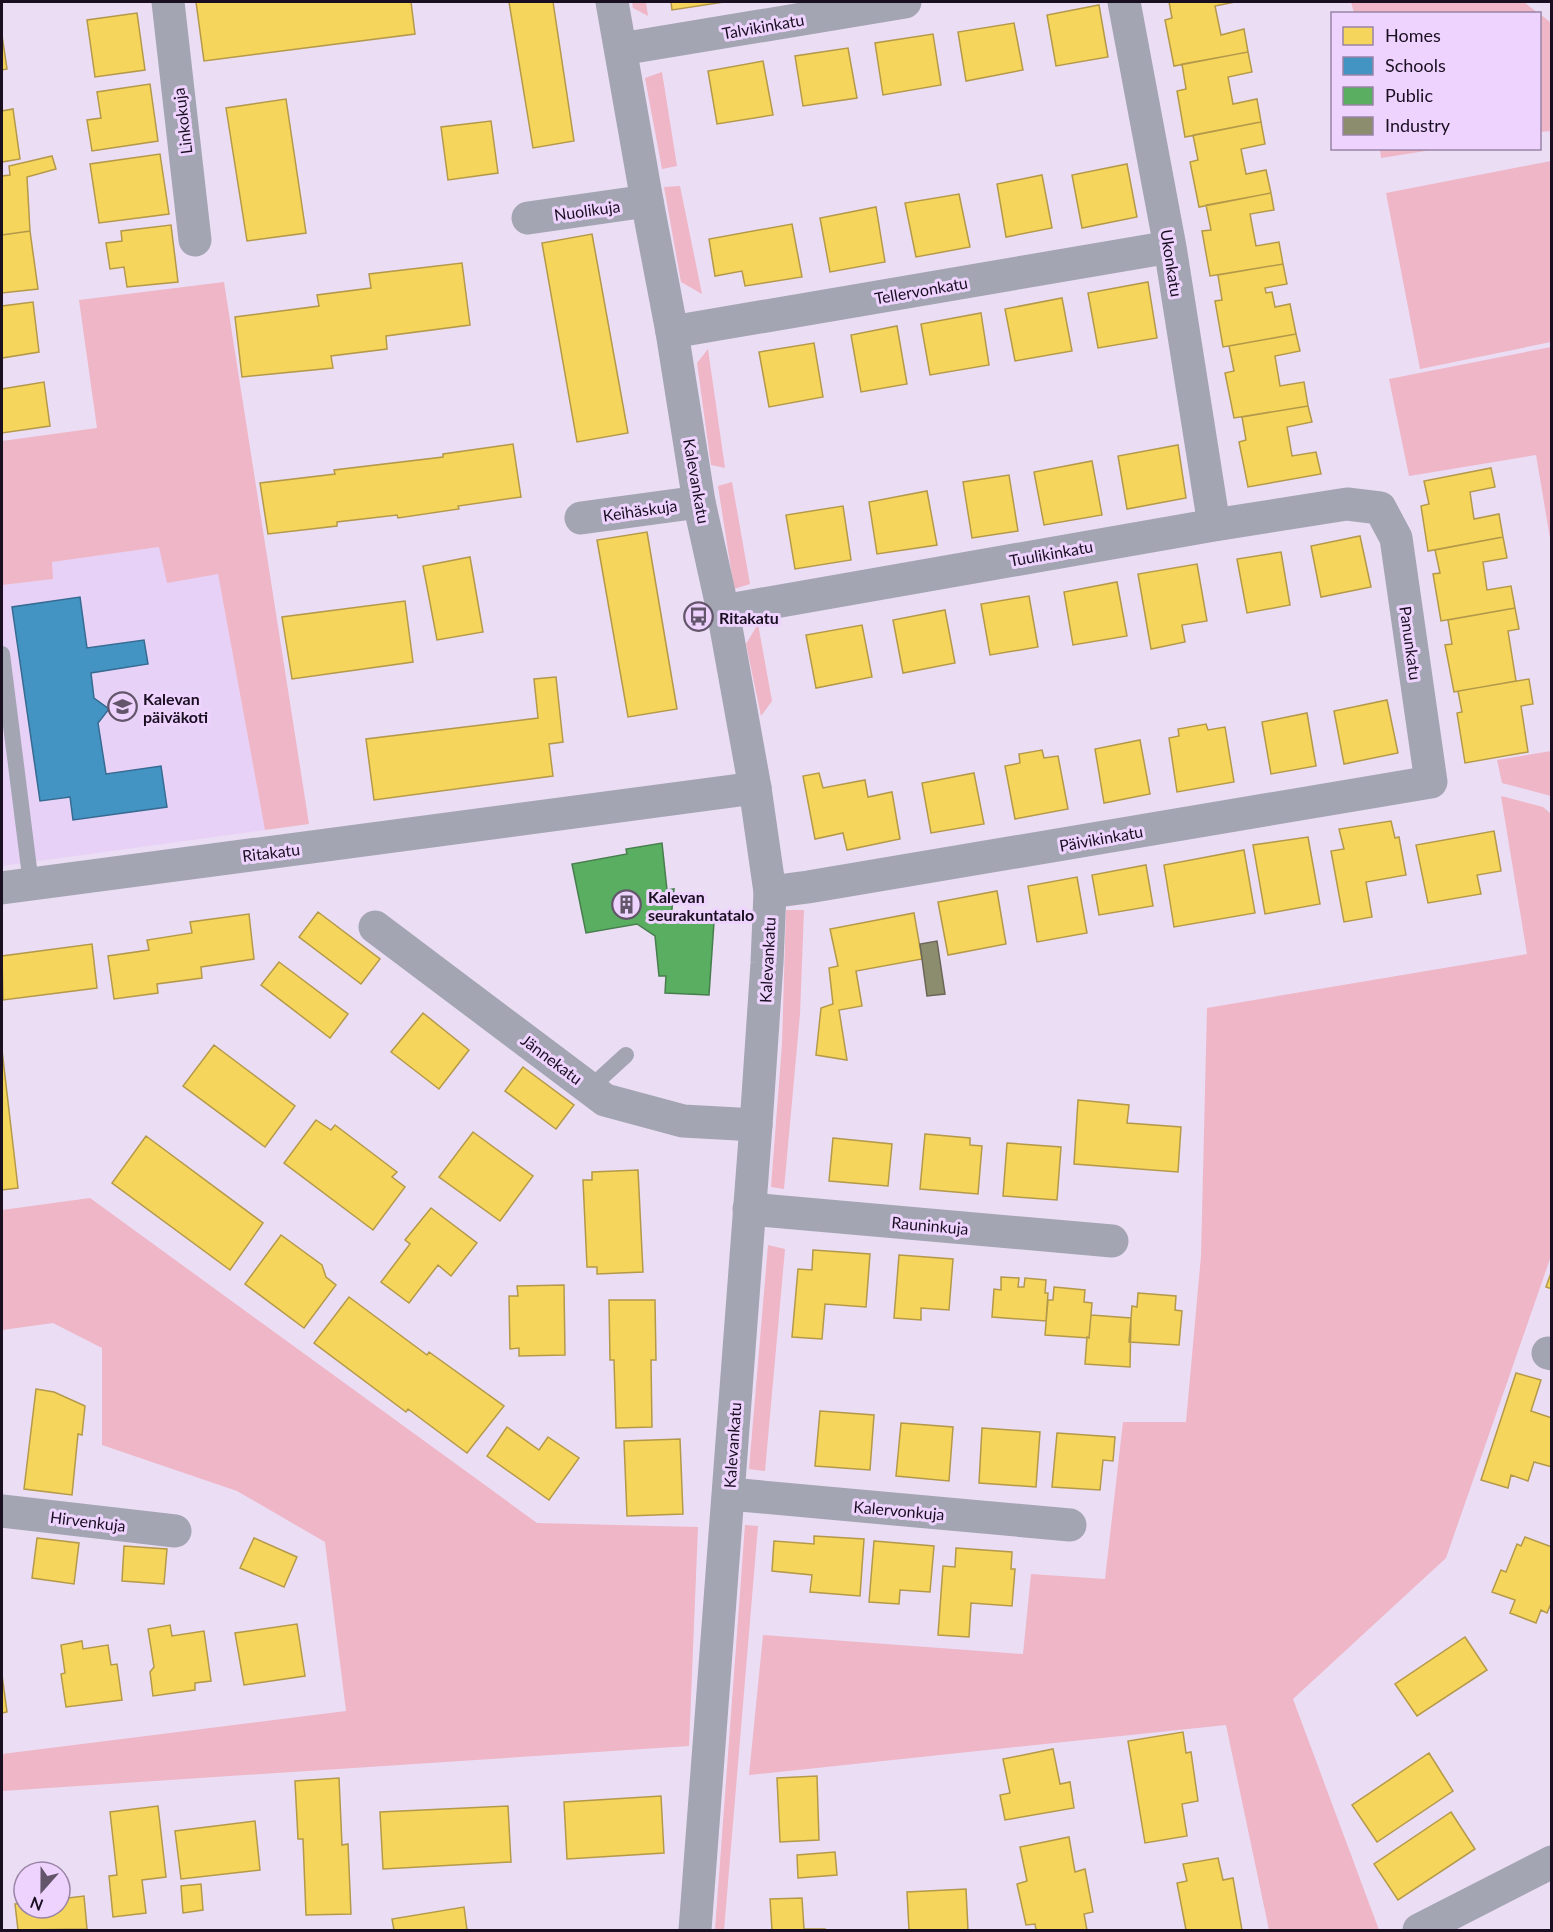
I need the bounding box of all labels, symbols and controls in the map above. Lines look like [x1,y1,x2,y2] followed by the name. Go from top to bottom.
[720,9,806,43] street label: Talvikinkatu
[1331,12,1541,150] legend
[1385,24,1441,46] text: Homes
[1385,54,1446,76] text: Schools
[1385,84,1433,106] text: Public
[169,87,195,155] street label: Linkokuja
[1385,114,1451,136] text: Industry
[553,196,621,224] street label: Nuolikuja
[1157,228,1187,298] street label: Ukonkatu
[873,272,969,308] street label: Tellervonkatu
[680,437,714,525] street label: Kalevankatu
[602,495,678,525] street label: Keihäskuja
[1008,536,1094,570] street label: Tuulikinkatu
[682,601,714,633] bus stop icon: Ritakatu
[1396,605,1426,681] street label: Panunkatu
[719,608,779,627] place label: Ritakatu
[143,689,208,726] place label: Kalevan päiväkoti
[106,691,138,723] school or university icon: Kalevan päiväkoti
[1058,821,1144,855] street label: Päivikinkatu
[241,839,301,865] street label: Ritakatu
[648,887,754,924] place label: Kalevan seurakuntatalo
[611,889,643,921] building icon: Kalevan seurakuntatalo
[755,916,779,1004] street label: Kalevankatu
[518,1030,586,1088] street label: Jännekatu
[891,1212,969,1238] street label: Rauninkuja
[720,1401,744,1489] street label: Kalevankatu
[853,1497,945,1523] street label: Kalervonkuja
[49,1507,127,1535] street label: Hirvenkuja
[12,1860,72,1920] north arrow
[27,1893,46,1916] text: N

